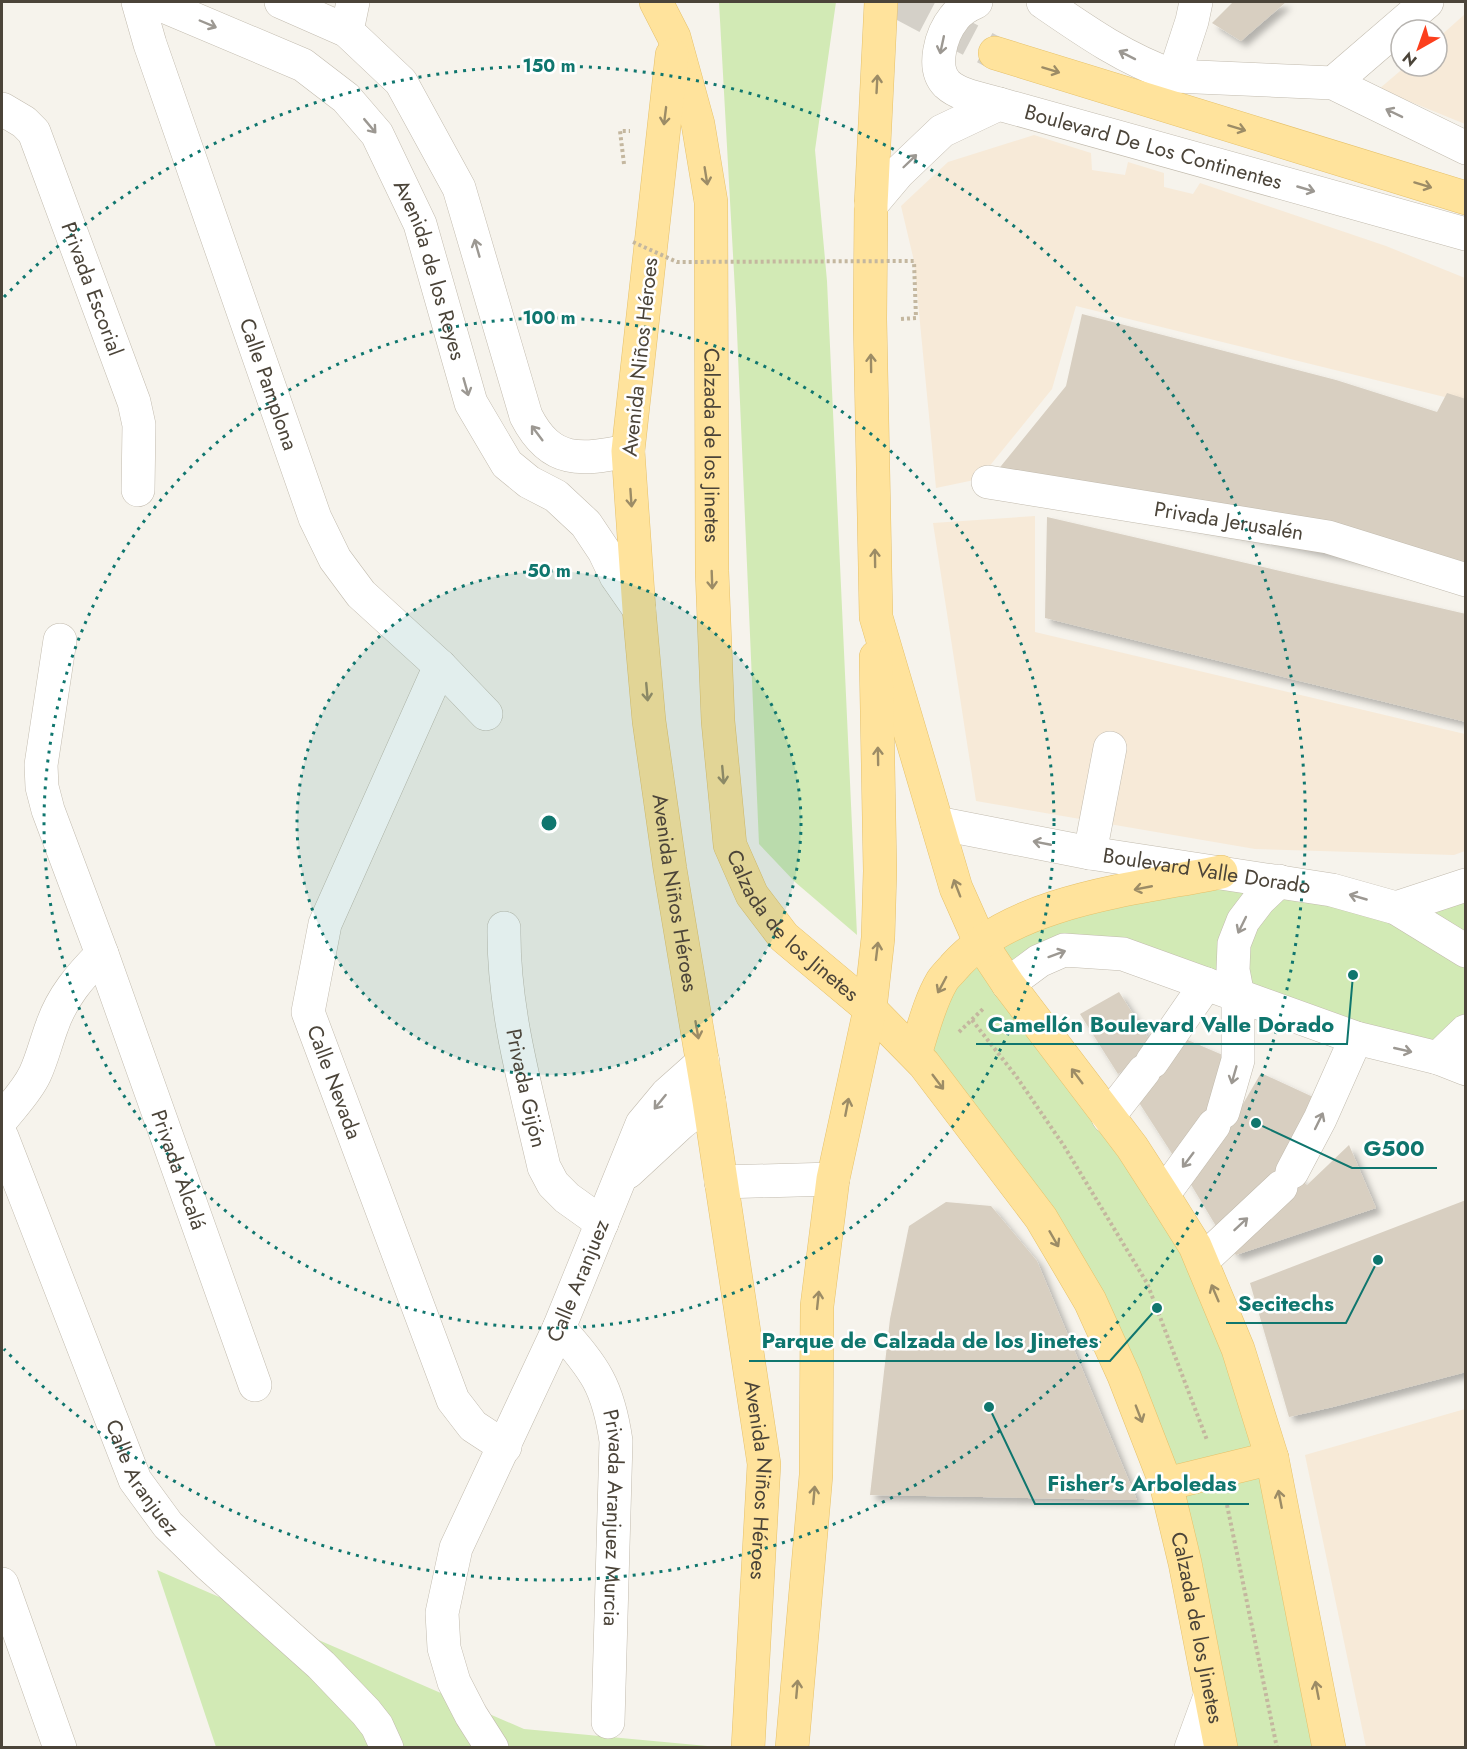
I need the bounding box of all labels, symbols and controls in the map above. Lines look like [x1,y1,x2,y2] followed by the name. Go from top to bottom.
[1389,18,1449,78] north arrow
[198,19,216,30] one-way arrow
[936,35,947,55] one-way arrow
[1397,46,1422,72] text: N
[1118,49,1136,61] one-way arrow
[523,53,575,79] text: 150 m
[1041,65,1060,76] one-way arrow
[872,75,883,95] one-way arrow
[1021,97,1286,197] street label: Boulevard De Los Continentes
[659,105,670,125] one-way arrow
[1386,107,1404,118] one-way arrow
[363,118,377,133] one-way arrow
[1227,123,1246,134] one-way arrow
[902,154,917,169] one-way arrow
[701,165,712,185] one-way arrow
[386,175,473,364] street label: Avenida de los Reyes
[1413,180,1432,191] one-way arrow
[1296,184,1315,195] one-way arrow
[54,218,131,360] street label: Privada Escorial
[471,239,482,258] one-way arrow
[615,256,665,458] street label: Avenida Niños Héroes
[522,305,576,331] text: 100 m
[232,314,305,454] street label: Calle Pamplona
[696,348,727,543] street label: Calzada de los Jinetes
[865,354,877,374] one-way arrow
[461,377,472,396] one-way arrow
[531,425,543,441] one-way arrow
[626,487,637,507] one-way arrow
[1152,494,1306,548] street label: Privada Jerusalén
[869,549,880,569] one-way arrow
[527,558,571,584] text: 50 m
[707,570,718,590] one-way arrow
[642,682,653,702] one-way arrow
[872,747,884,767] one-way arrow
[718,764,729,784] one-way arrow
[645,792,705,994] street label: Avenida Niños Héroes
[539,813,559,833] centre of rings
[1032,837,1052,848] one-way arrow
[1101,840,1313,902] street label: Boulevard Valle Dorado
[719,845,865,1008] street label: Calzada de los Jinetes
[950,879,961,898] one-way arrow
[1134,883,1153,894] one-way arrow
[1349,891,1368,902] one-way arrow
[1235,916,1247,934] one-way arrow
[871,942,882,962] one-way arrow
[1047,947,1066,958] one-way arrow
[936,975,947,993] one-way arrow
[976,1004,1347,1044] callout: Camellón Boulevard Valle Dorado
[988,1008,1334,1040] text: Camellón Boulevard Valle Dorado
[692,1020,703,1040] one-way arrow
[299,1021,369,1143] street label: Calle Nevada
[498,1026,554,1151] street label: Privada Gijón
[1393,1045,1412,1057] one-way arrow
[1227,1065,1239,1084] one-way arrow
[1071,1068,1084,1084] one-way arrow
[932,1074,945,1090] one-way arrow
[654,1094,667,1110] one-way arrow
[842,1098,853,1118] one-way arrow
[143,1106,214,1234] street label: Privada Alcalá
[1314,1112,1326,1130] one-way arrow
[1352,1128,1437,1168] callout: G500
[1363,1132,1425,1164] text: G500
[1182,1151,1195,1167] one-way arrow
[539,1215,617,1347] street label: Calle Aranjuez
[1234,1217,1249,1231] one-way arrow
[1048,1230,1060,1247] one-way arrow
[1226,1283,1346,1323] callout: Secitechs
[1209,1285,1220,1303] one-way arrow
[1238,1287,1334,1319] text: Secitechs
[813,1291,824,1311] one-way arrow
[749,1321,1110,1361] callout: Parque de Calzada de los Jinetes
[762,1324,1098,1356] text: Parque de Calzada de los Jinetes
[737,1379,779,1581] street label: Avenida Niños Héroes
[1134,1405,1145,1423] one-way arrow
[595,1406,631,1627] street label: Privada Aranjuez Murcia
[98,1415,186,1543] street label: Calle Aranjuez
[1035,1464,1249,1504] callout: Fisher's Arboledas
[1047,1467,1237,1499] text: Fisher's Arboledas
[809,1485,820,1505] one-way arrow
[1274,1489,1285,1509] one-way arrow
[1163,1529,1231,1726] street label: Calzada de los Jinetes
[792,1680,803,1700] one-way arrow
[1311,1681,1322,1700] one-way arrow

